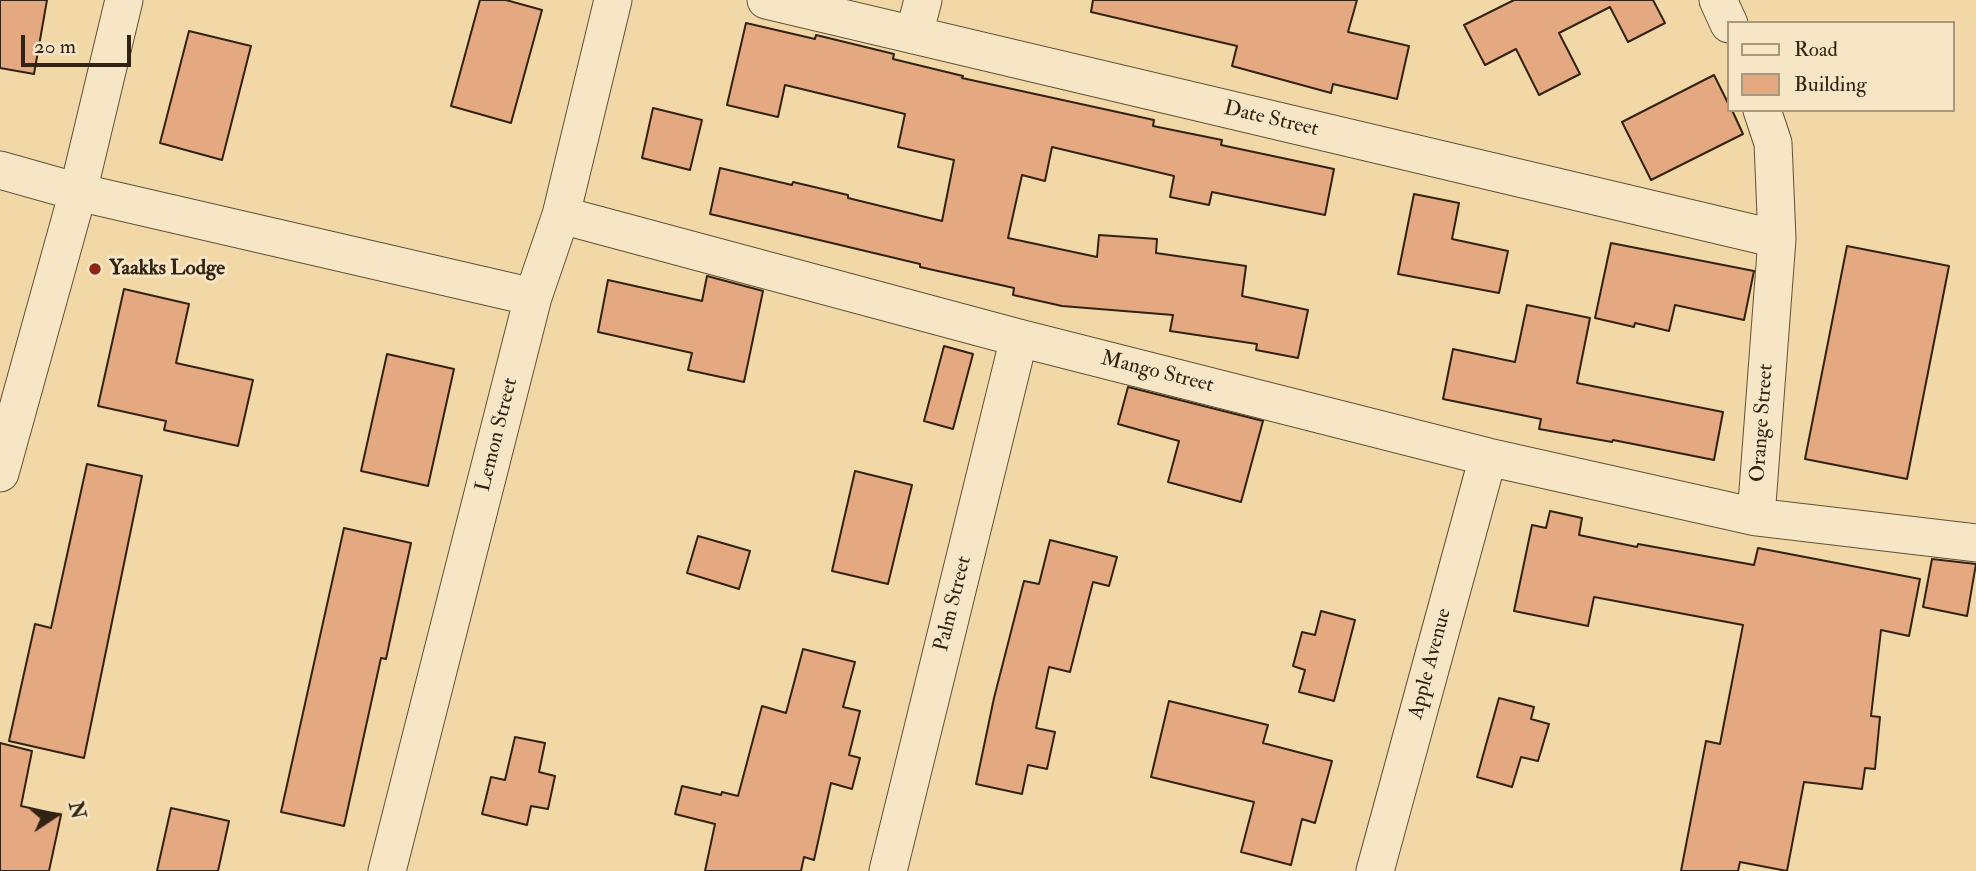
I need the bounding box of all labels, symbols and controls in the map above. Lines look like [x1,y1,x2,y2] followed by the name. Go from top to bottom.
[24,21,135,65] scale bar
[1728,21,1955,112] legend
[34,33,76,60] text: 20 m
[1794,36,1838,63] text: Road
[1794,71,1867,98] text: Building
[1221,97,1321,143] street label: Date Street
[109,256,225,282] place label: Yaakks Lodge
[87,261,103,277] marker: Yaakks Lodge
[1098,347,1216,399] street label: Mango Street
[1746,363,1780,483] street label: Orange Street
[472,376,524,494] street label: Lemon Street
[930,554,978,654] street label: Palm Street
[1404,606,1458,722] street label: Apple Avenue
[21,780,91,850] north arrow
[63,799,90,821] text: N

